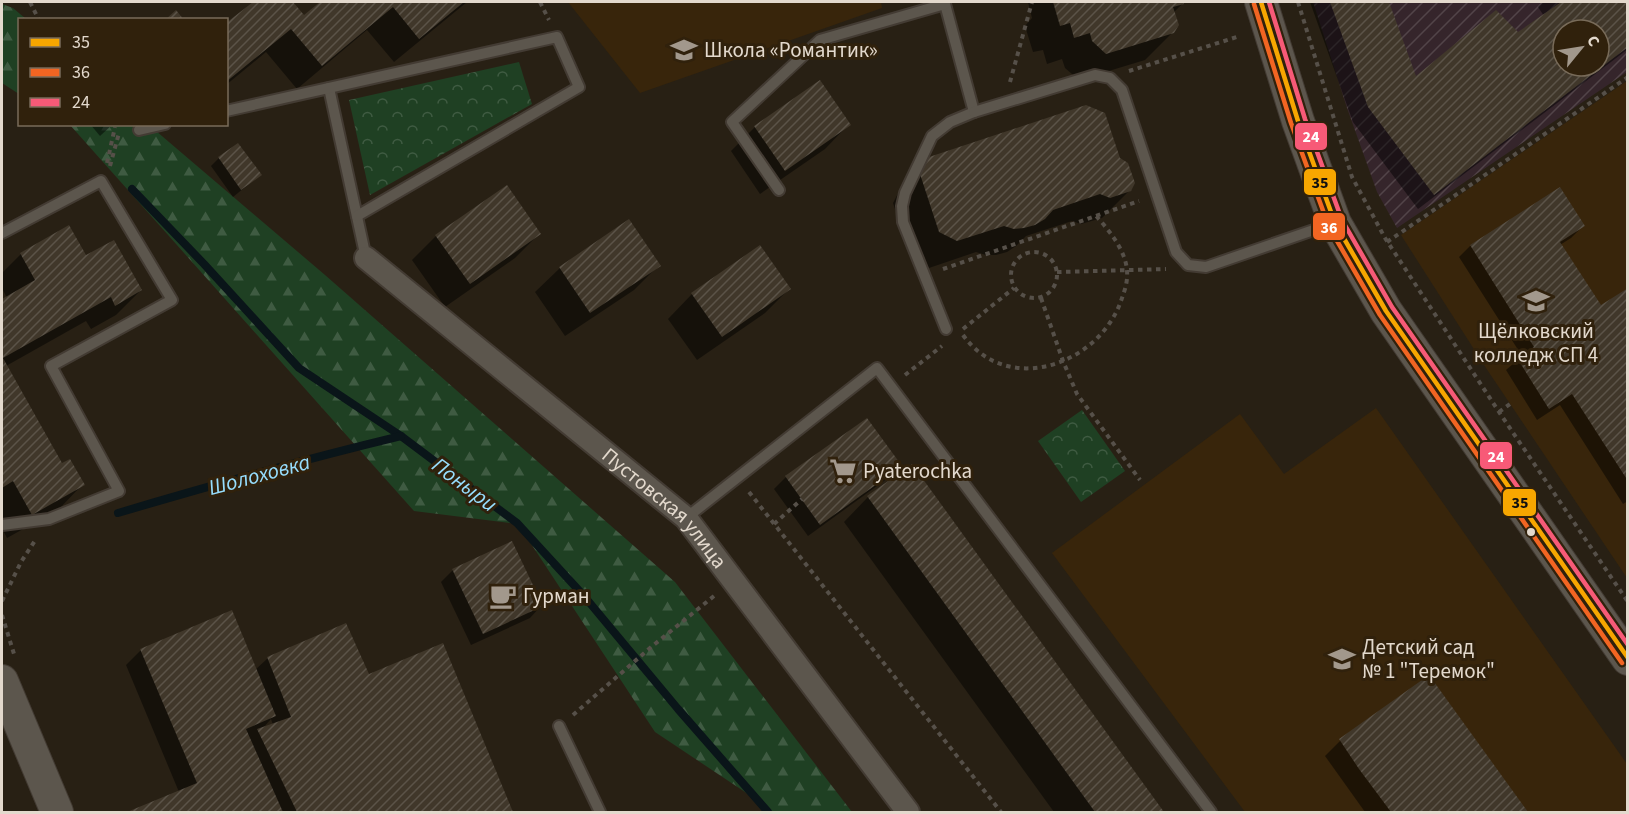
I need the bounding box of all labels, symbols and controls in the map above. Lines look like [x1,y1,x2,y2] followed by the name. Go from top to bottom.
[18,18,228,126] legend
[1551,18,1611,78] north arrow
[72,30,90,55] text: 35
[1581,31,1605,51] text: С
[669,35,699,65] school or university icon: Школа «Романтик»
[704,35,878,65] place label: Школа «Романтик»
[72,60,90,85] text: 36
[72,90,90,115] text: 24
[1294,122,1328,151] line badge: 24
[1303,126,1320,148] text: 24
[1303,168,1337,196] line badge: 35
[1312,172,1328,194] text: 35
[1312,212,1346,241] line badge: 36
[1321,217,1337,239] text: 36
[1521,286,1551,316] school or university icon: Щёлковский колледж СП 4
[1474,316,1598,370] place label: Щёлковский колледж СП 4
[595,440,734,575] street label: Пустовская улица
[1479,441,1513,470] line badge: 24
[205,446,314,504] water label: Шолоховка
[1488,446,1505,468] text: 24
[425,450,504,520] water label: Поныри
[828,456,858,486] supermarket icon: Pyaterochka
[863,456,972,486] place label: Pyaterochka
[1502,488,1537,517] line badge: 35
[1512,492,1528,514] text: 35
[1525,526,1537,538] unlabelled marker
[488,581,518,611] cafe icon: Гурман
[523,581,590,611] place label: Гурман
[1362,632,1495,686] place label: Детский сад № 1 "Теремок"
[1327,644,1357,674] school or university icon: Детский сад № 1 "Теремок"

